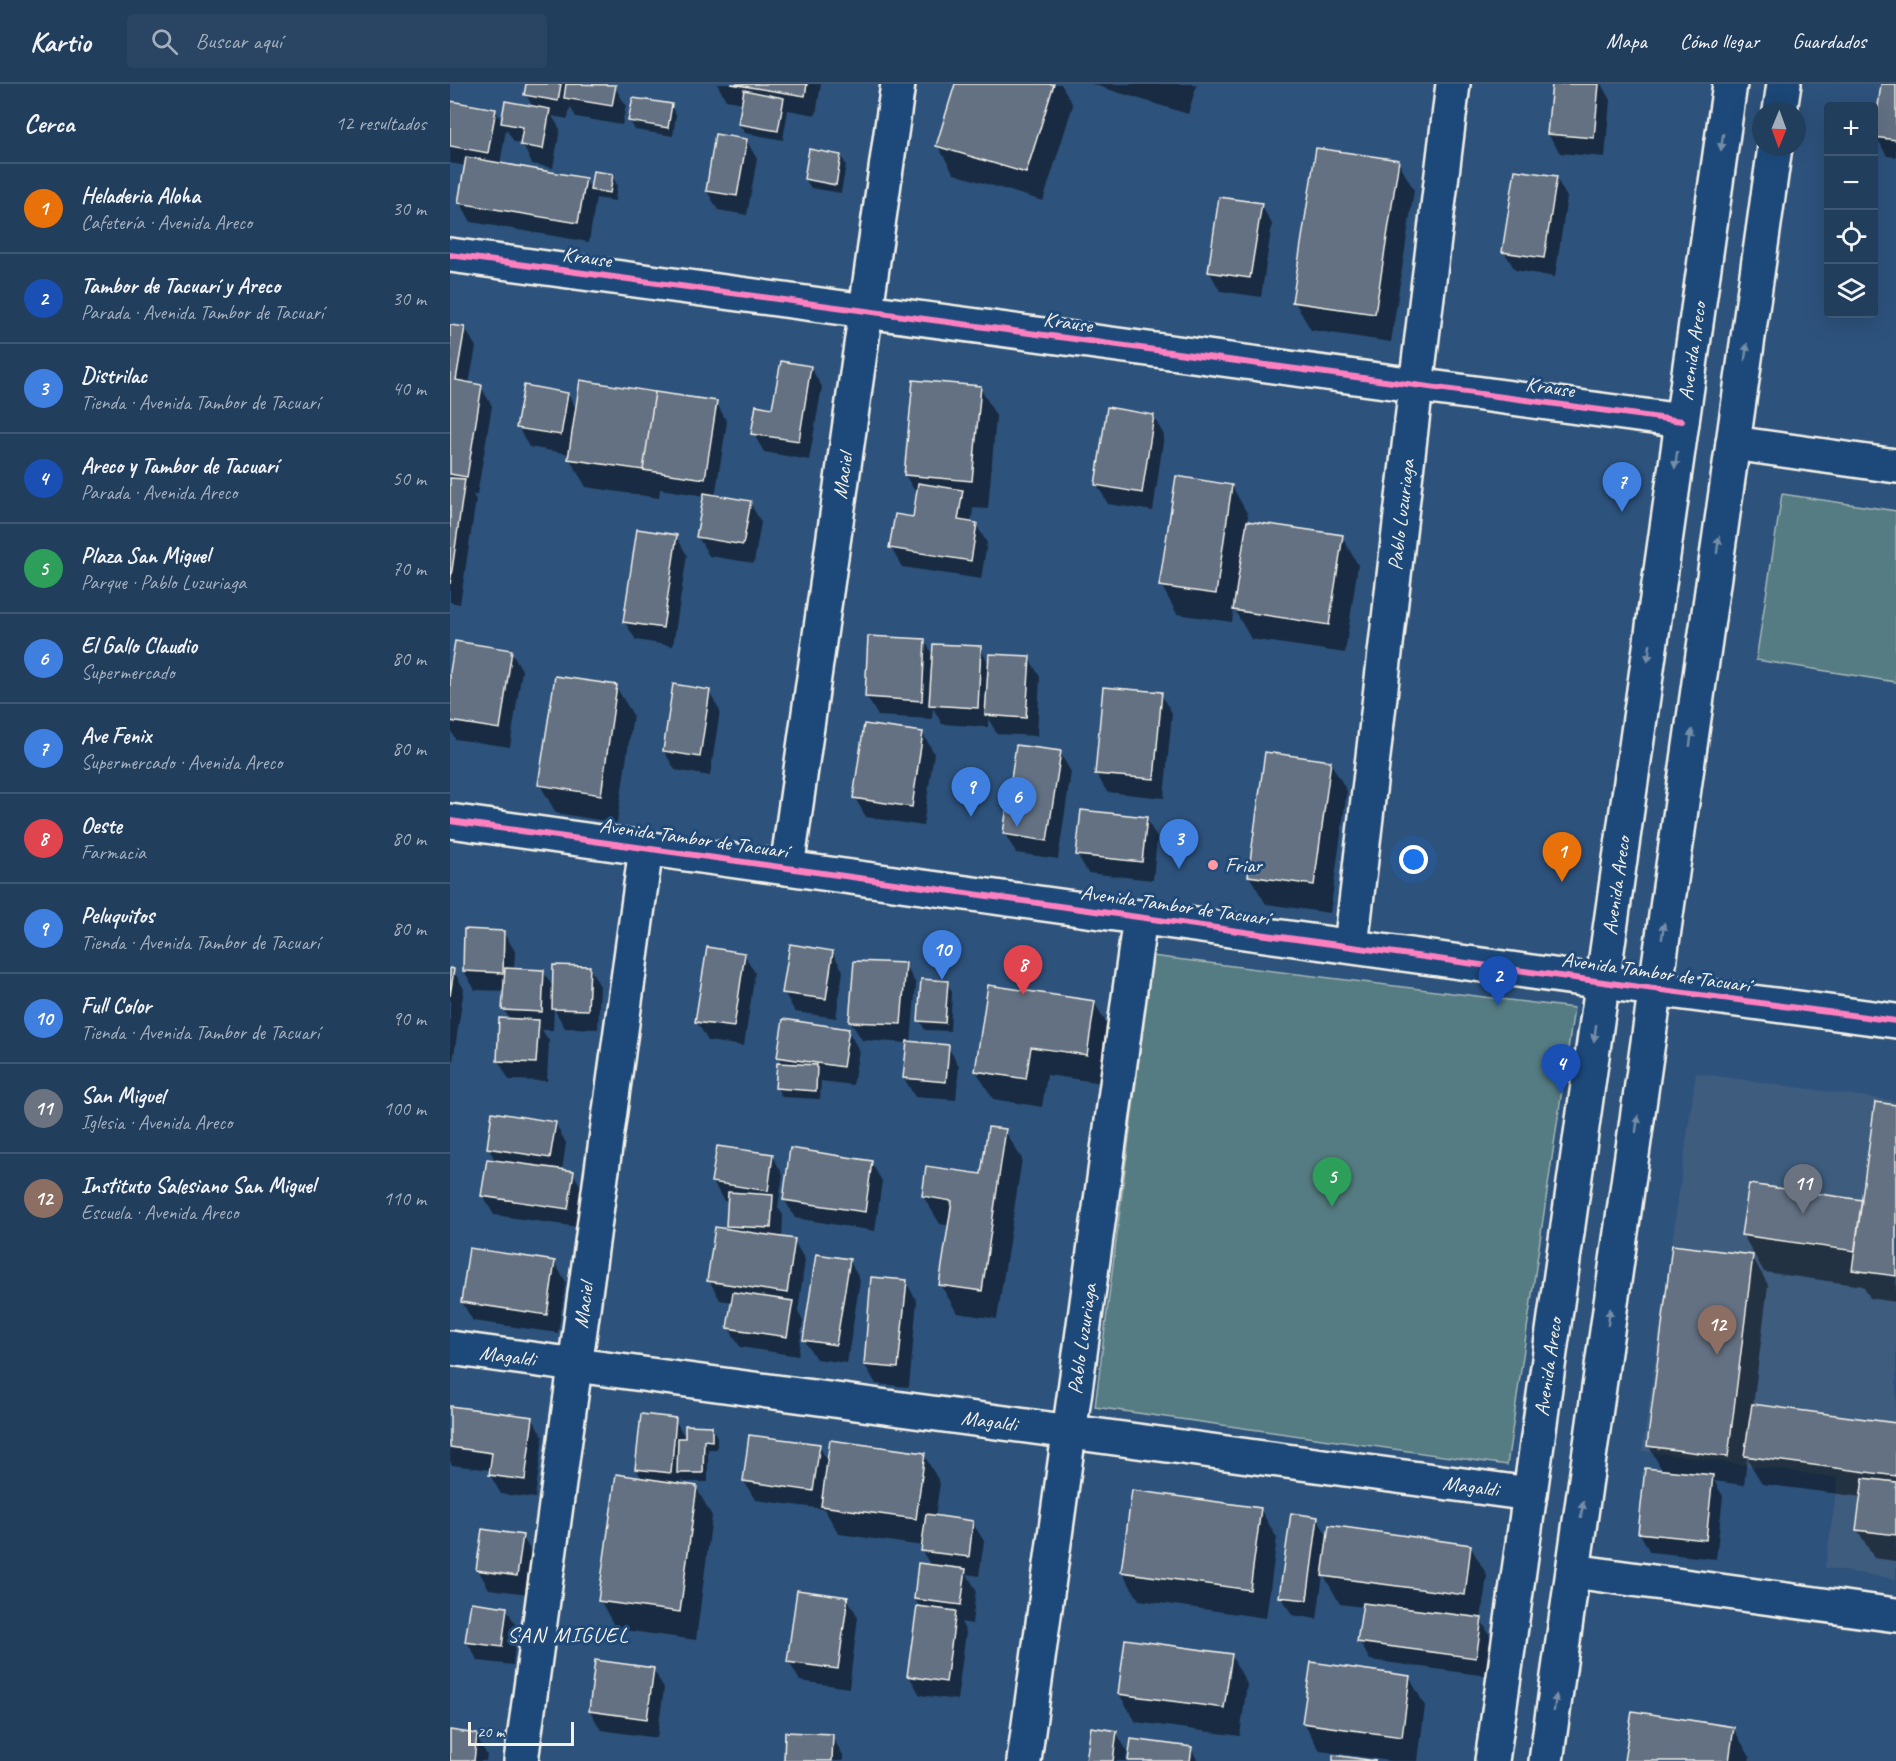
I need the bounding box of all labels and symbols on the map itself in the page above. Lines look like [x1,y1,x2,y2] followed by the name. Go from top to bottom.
[1752,102,1806,156] north arrow
[1717,133,1726,152] one-way arrow
[561,241,614,273] street label: Krause
[1672,298,1712,402] street label: Avenida Areco
[1042,306,1095,338] street label: Krause
[1741,342,1750,361] one-way arrow
[1524,371,1577,403] street label: Krause
[826,448,859,501] street label: Maciel
[1672,450,1681,469] one-way arrow
[1382,456,1421,572] street label: Pablo Luzuriaga
[1602,462,1642,512] pin: 7
[1714,536,1723,555] one-way arrow
[1645,643,1654,662] one-way arrow
[1686,729,1695,748] one-way arrow
[952,768,990,817] pin: 9
[998,778,1036,827] pin: 6
[598,812,794,865] street label: Avenida Tambor de Tacuarí
[1160,820,1198,869] pin: 3
[1542,832,1582,882] pin: 1
[1596,832,1636,937] street label: Avenida Areco
[1399,845,1428,874] your location
[1225,852,1263,878] place label: Friar
[1206,858,1220,872] marker: Friar
[1079,879,1275,932] street label: Avenida Tambor de Tacuarí
[1659,922,1668,941] one-way arrow
[922,930,962,980] pin: 10
[1004,946,1042,995] pin: 8
[1560,946,1756,999] street label: Avenida Tambor de Tacuarí
[1478,956,1518,1006] pin: 2
[1591,1024,1600,1043] one-way arrow
[1542,1044,1580,1094] pin: 4
[1632,1114,1641,1133] one-way arrow
[1312,1158,1352,1207] pin: 5
[1784,1164,1822,1214] pin: 11
[567,1277,600,1330] street label: Maciel
[1062,1280,1103,1396] street label: Pablo Luzuriaga
[1698,1306,1736,1355] pin: 12
[1605,1307,1614,1326] one-way arrow
[1528,1313,1568,1418] street label: Avenida Areco
[478,1339,540,1373] street label: Magaldi
[960,1404,1022,1438] street label: Magaldi
[1441,1469,1503,1503] street label: Magaldi
[1577,1500,1586,1519] one-way arrow
[507,1621,629,1649] district label: SAN MIGUEL
[1550,1693,1559,1712] one-way arrow
[468,1719,574,1746] scale bar

